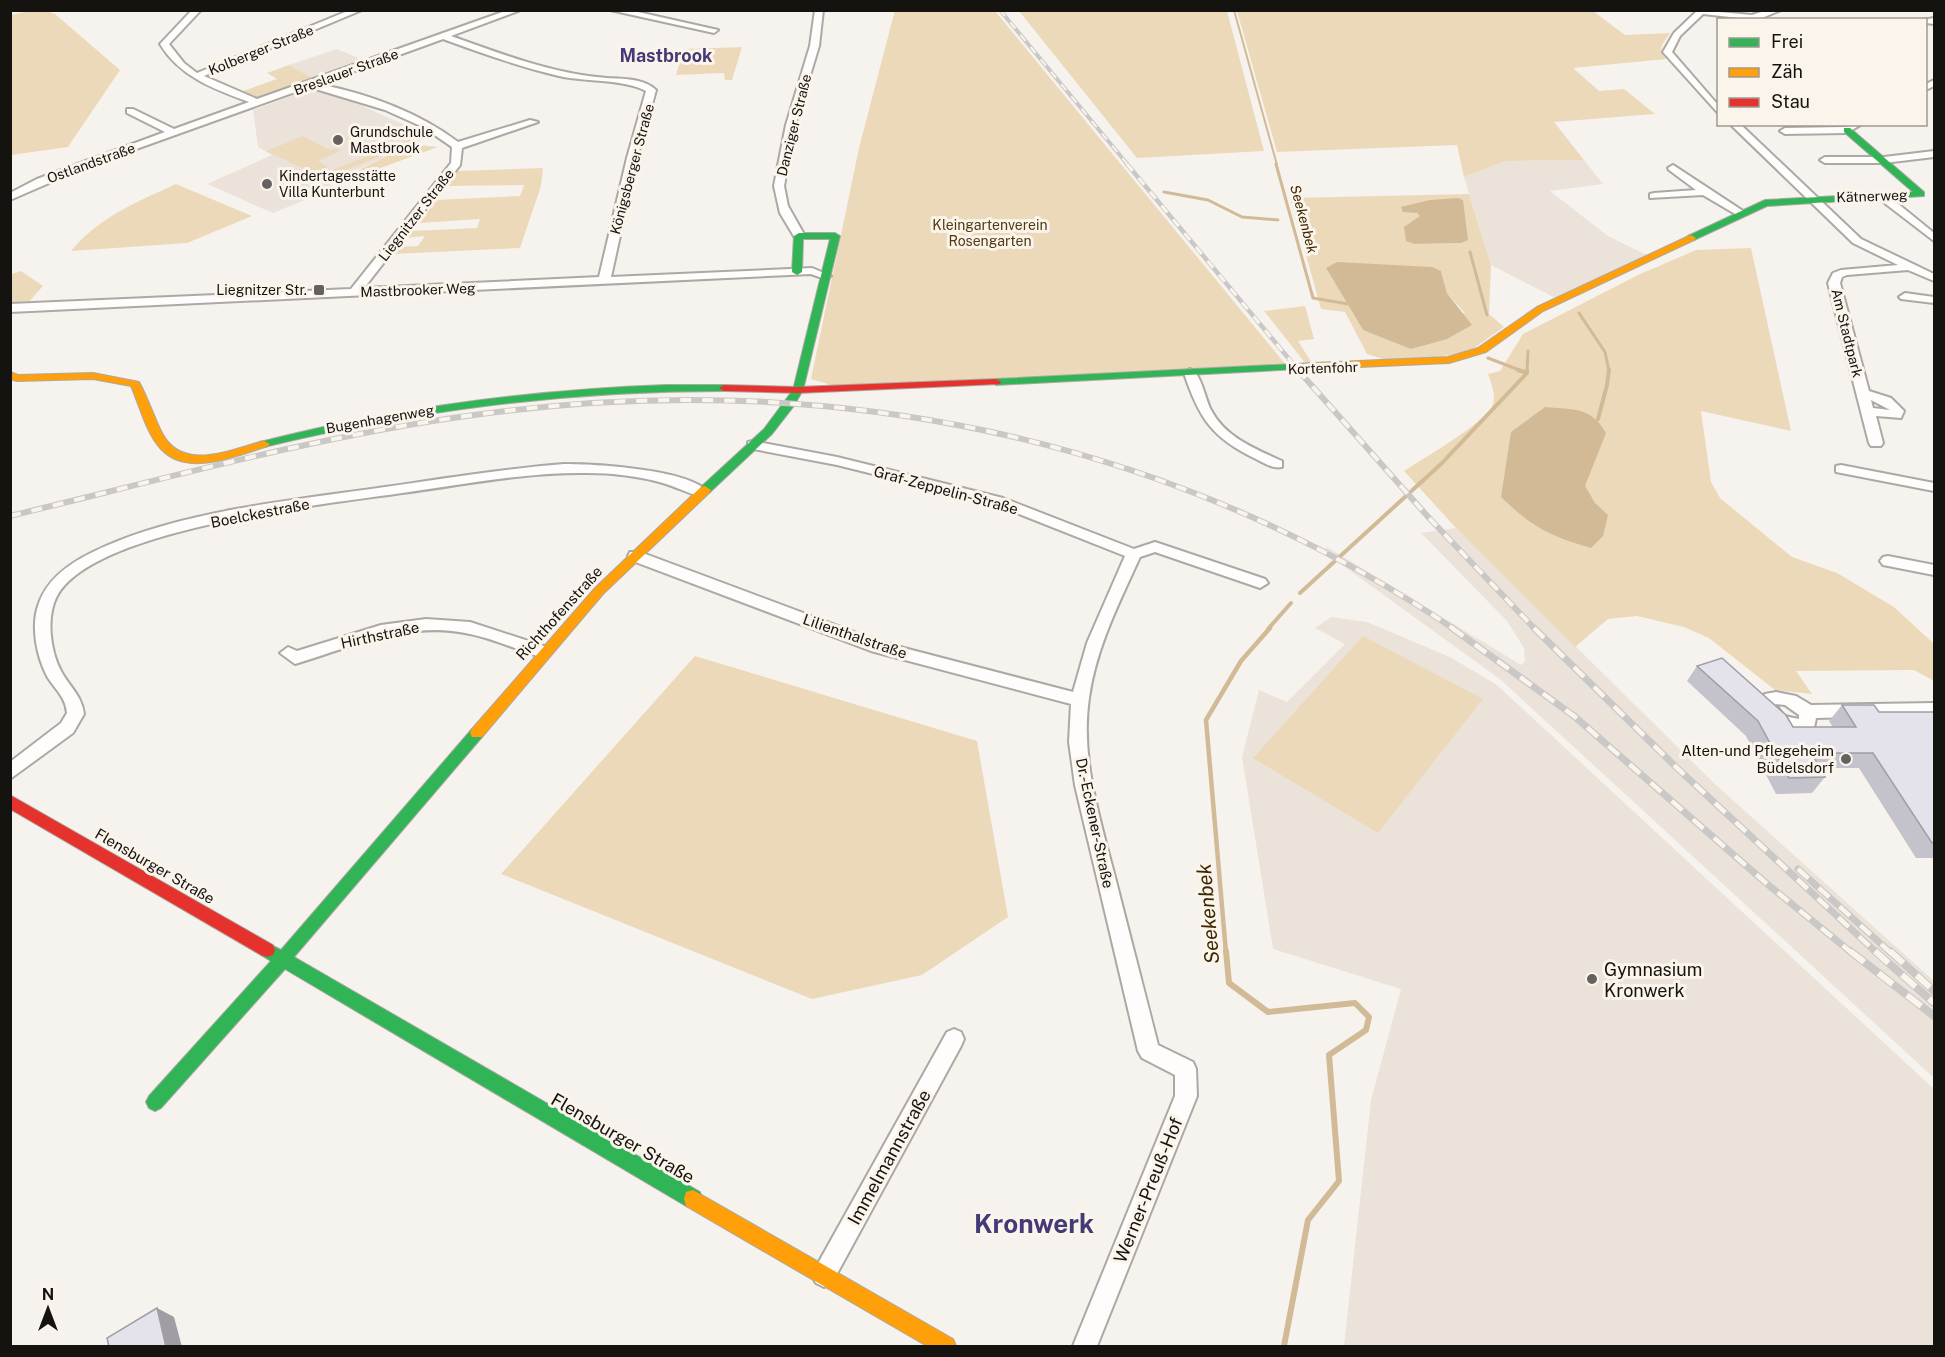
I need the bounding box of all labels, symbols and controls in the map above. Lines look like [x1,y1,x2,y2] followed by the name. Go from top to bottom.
[1717,18,1927,126] legend
[206,22,316,78] street label: Kolberger Straße
[1771,31,1803,52] text: Frei
[619,45,713,66] district label: Mastbrook
[291,46,401,98] street label: Breslauer Straße
[1771,61,1803,82] text: Zäh
[774,72,814,178] street label: Danziger Straße
[1771,91,1810,112] text: Stau
[607,102,657,236] street label: Königsberger Straße
[350,124,433,156] place label: Grundschule Mastbrook
[331,133,345,147] marker: Grundschule Mastbrook
[45,140,137,186] street label: Ostlandstraße
[375,166,457,264] street label: Liegnitzer Straße
[279,168,396,200] place label: Kindertagesstätte Villa Kunterbunt
[260,177,274,191] marker: Kindertagesstätte Villa Kunterbunt
[1287,183,1321,255] water label: Seekenbek
[1836,187,1908,205] street label: Kätnerweg
[932,217,1048,249] park label: Kleingartenverein Rosengarten
[360,280,476,300] street label: Mastbrooker Weg
[216,282,307,298] place label: Liegnitzer Str.
[312,283,326,297] marker: Liegnitzer Str.
[1828,287,1866,379] street label: Am Stadtpark
[1288,359,1358,377] street label: Kortenfohr
[325,402,436,436] street label: Bugenhagenweg
[872,463,1020,517] street label: Graf-Zeppelin-Straße
[209,495,311,531] street label: Boelckestraße
[512,563,606,663] street label: Richthofenstraße
[801,610,909,662] street label: Lilienthalstraße
[339,618,421,652] street label: Hirthstraße
[1681,742,1834,776] place label: Alten-und Pflegeheim Büdelsdorf
[1839,752,1853,766] marker: Alten-und Pflegeheim Büdelsdorf
[1073,756,1117,890] street label: Dr.-Eckener-Straße
[92,825,218,907] street label: Flensburger Straße
[1192,863,1224,965] water label: Seekenbek
[1604,959,1702,1001] place label: Gymnasium Kronwerk
[1585,972,1599,986] marker: Gymnasium Kronwerk
[843,1086,935,1228] street label: Immelmannstraße
[548,1088,698,1188] street label: Flensburger Straße
[1109,1114,1187,1266] street label: Werner-Preuß-Hof
[974,1208,1094,1239] district label: Kronwerk
[18,1279,78,1339] north arrow
[42,1285,54,1304] text: N

